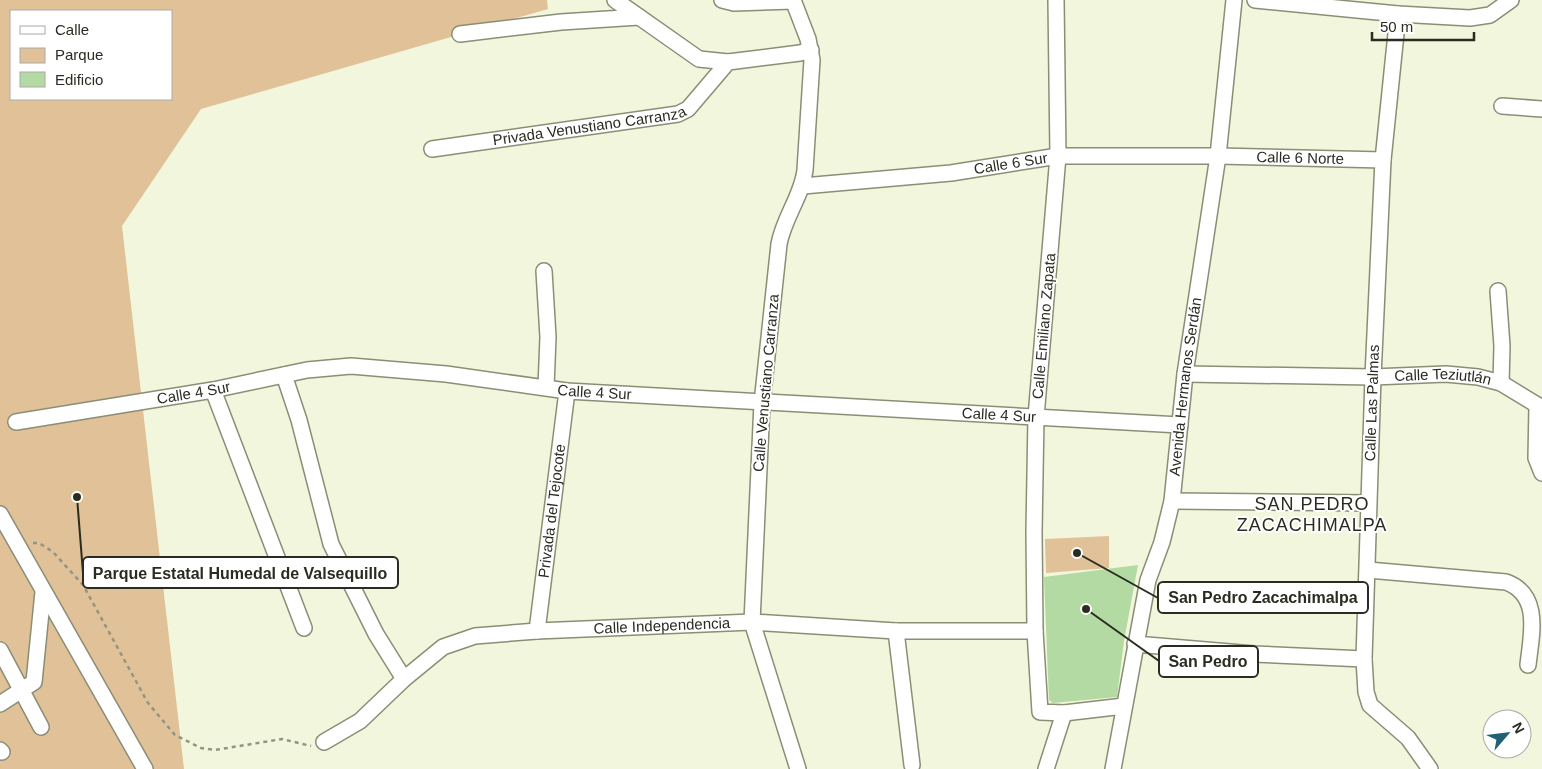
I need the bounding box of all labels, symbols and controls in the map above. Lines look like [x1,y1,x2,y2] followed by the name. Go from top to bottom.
[10,10,172,100] legend
[1372,10,1474,42] scale bar
[1380,18,1413,35] text: 50 m
[55,21,89,38] text: Calle
[55,46,103,63] text: Parque
[55,71,103,88] text: Edificio
[492,102,689,148] street label: Privada Venustiano Carranza
[1256,148,1344,167] street label: Calle 6 Norte
[973,149,1049,177] street label: Calle 6 Sur
[1029,251,1058,400] street label: Calle Emiliano Zapata
[749,293,782,473] street label: Calle Venustiano Carranza
[1166,296,1204,477] street label: Avenida Hermanos Serdán
[1361,344,1382,462] street label: Calle Las Palmas
[1394,365,1493,388] street label: Calle Teziutlán
[156,378,232,407] street label: Calle 4 Sur
[556,381,632,403] street label: Calle 4 Sur
[961,404,1037,425] street label: Calle 4 Sur
[535,443,568,579] street label: Privada del Tejocote
[1237,494,1387,535] district label: SAN PEDRO ZACACHIMALPA
[83,557,398,588] callout: Parque Estatal Humedal de Valsequillo
[93,565,387,582] text: Parque Estatal Humedal de Valsequillo
[1158,582,1368,613] callout: San Pedro Zacachimalpa
[1168,589,1358,606] text: San Pedro Zacachimalpa
[593,614,731,637] street label: Calle Independencia
[1159,646,1258,677] callout: San Pedro
[1168,653,1248,670] text: San Pedro
[1482,709,1532,759] north arrow
[1509,720,1528,736] text: N

